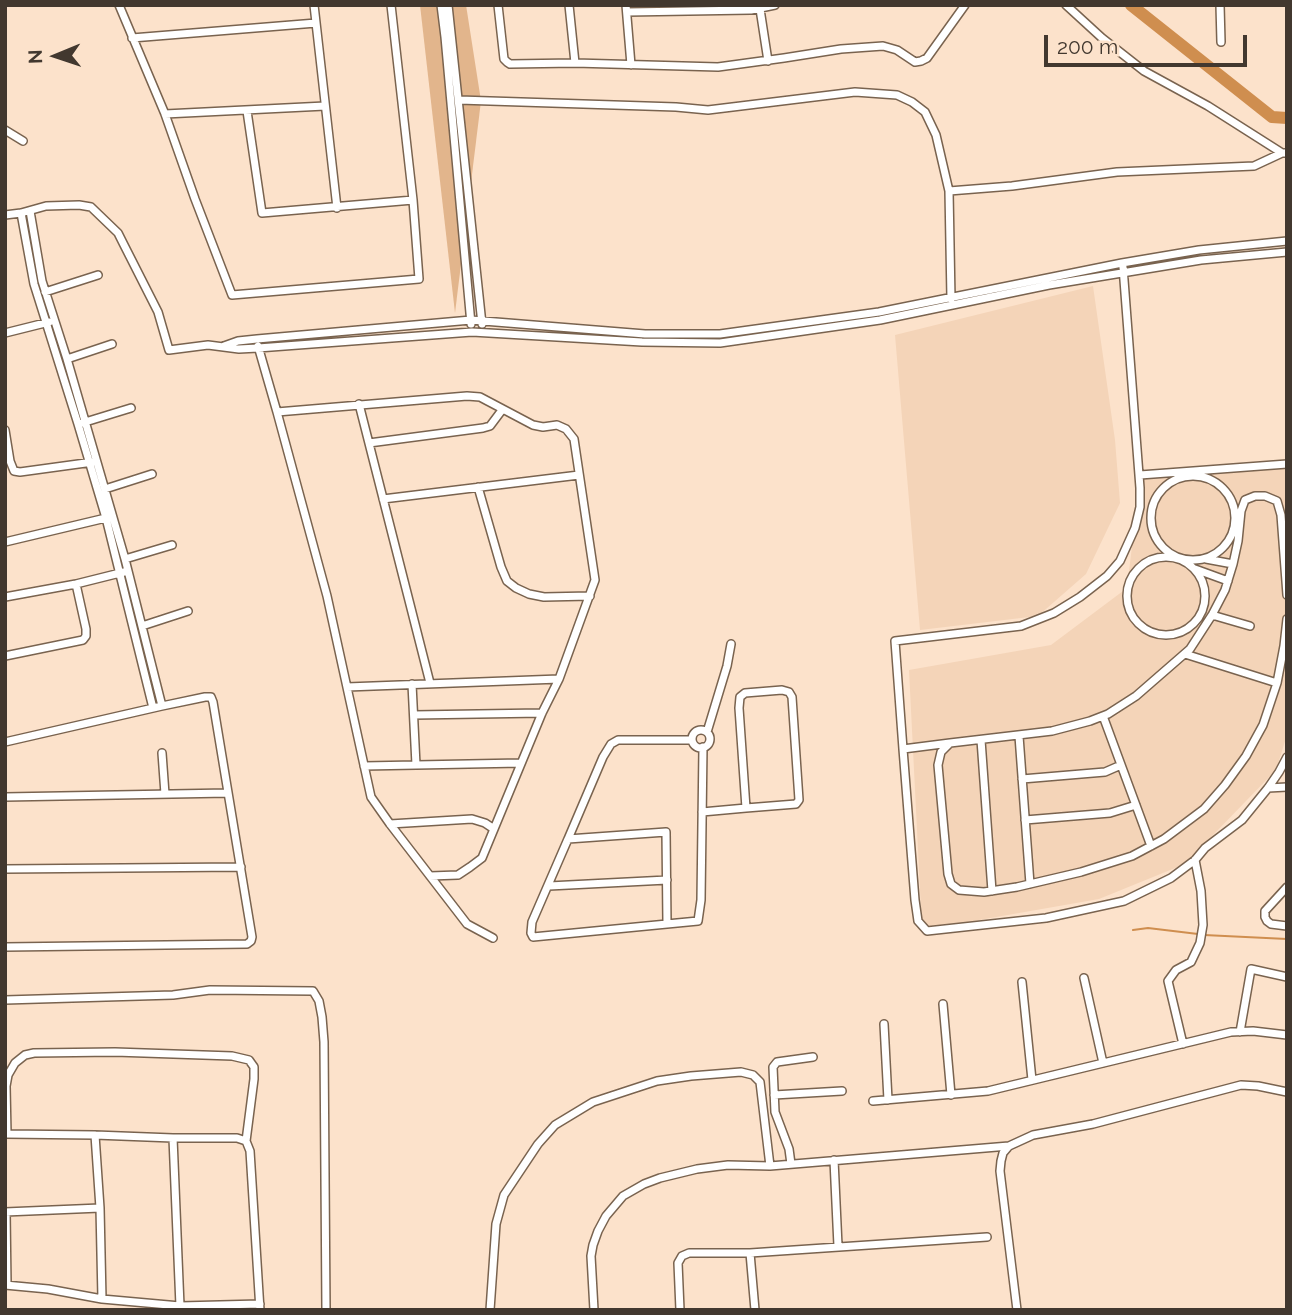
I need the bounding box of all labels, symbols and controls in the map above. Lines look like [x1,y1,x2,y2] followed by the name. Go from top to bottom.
[21,21,91,91] north arrow
[1047,21,1250,65] scale bar
[1057,34,1118,59] text: 200 m
[24,49,46,64] text: N

